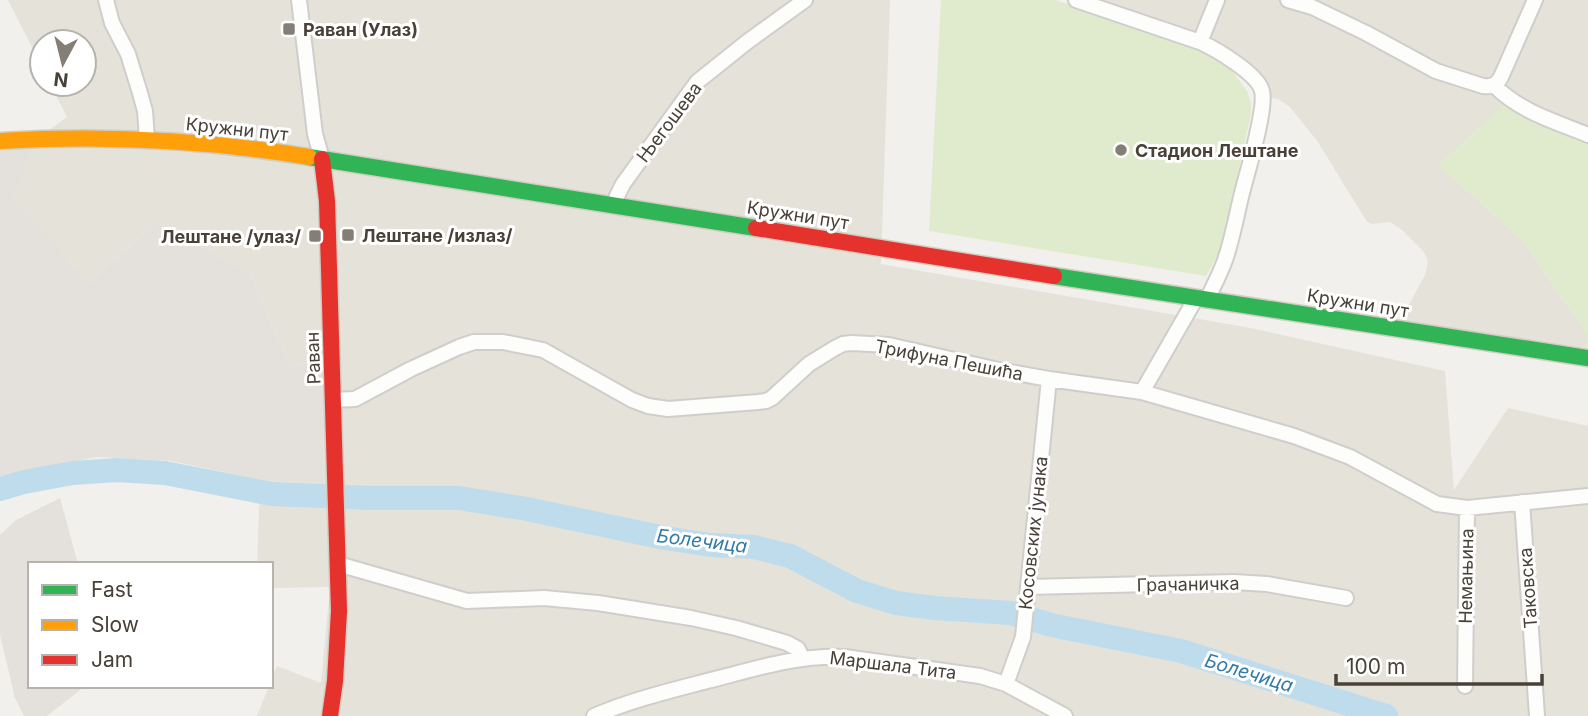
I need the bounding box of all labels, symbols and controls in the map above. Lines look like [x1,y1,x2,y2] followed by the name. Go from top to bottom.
[303,19,418,40] place label: Раван (Улаз)
[281,21,297,37] marker: Раван (Улаз)
[28,28,98,98] north arrow
[52,67,70,92] text: N
[632,78,706,166] street label: Његошева
[185,113,290,145] street label: Кружни пут
[1135,140,1299,161] place label: Стадион Лештане
[1113,142,1129,158] marker: Стадион Лештане
[746,197,851,234] street label: Кружни пут
[362,225,512,246] place label: Лештане /излаз/
[161,226,301,247] place label: Лештане /улаз/
[340,227,356,243] marker: Лештане /излаз/
[307,228,323,244] marker: Лештане /улаз/
[1306,285,1411,322] street label: Кружни пут
[302,331,324,385] street label: Раван
[873,335,1025,385] street label: Трифуна Пешића
[1015,455,1051,611] street label: Косовских јунака
[655,524,749,558] water label: Болечица
[1455,528,1477,624] street label: Немањина
[1515,547,1541,629] street label: Таковска
[28,562,273,688] legend
[1136,573,1240,595] street label: Грачаничка
[91,577,133,602] text: Fast
[91,612,139,637] text: Slow
[1336,642,1542,686] scale bar
[91,647,133,672] text: Jam
[828,647,958,683] street label: Маршала Тита
[1202,649,1296,697] water label: Болечица
[1346,654,1405,679] text: 100 m

